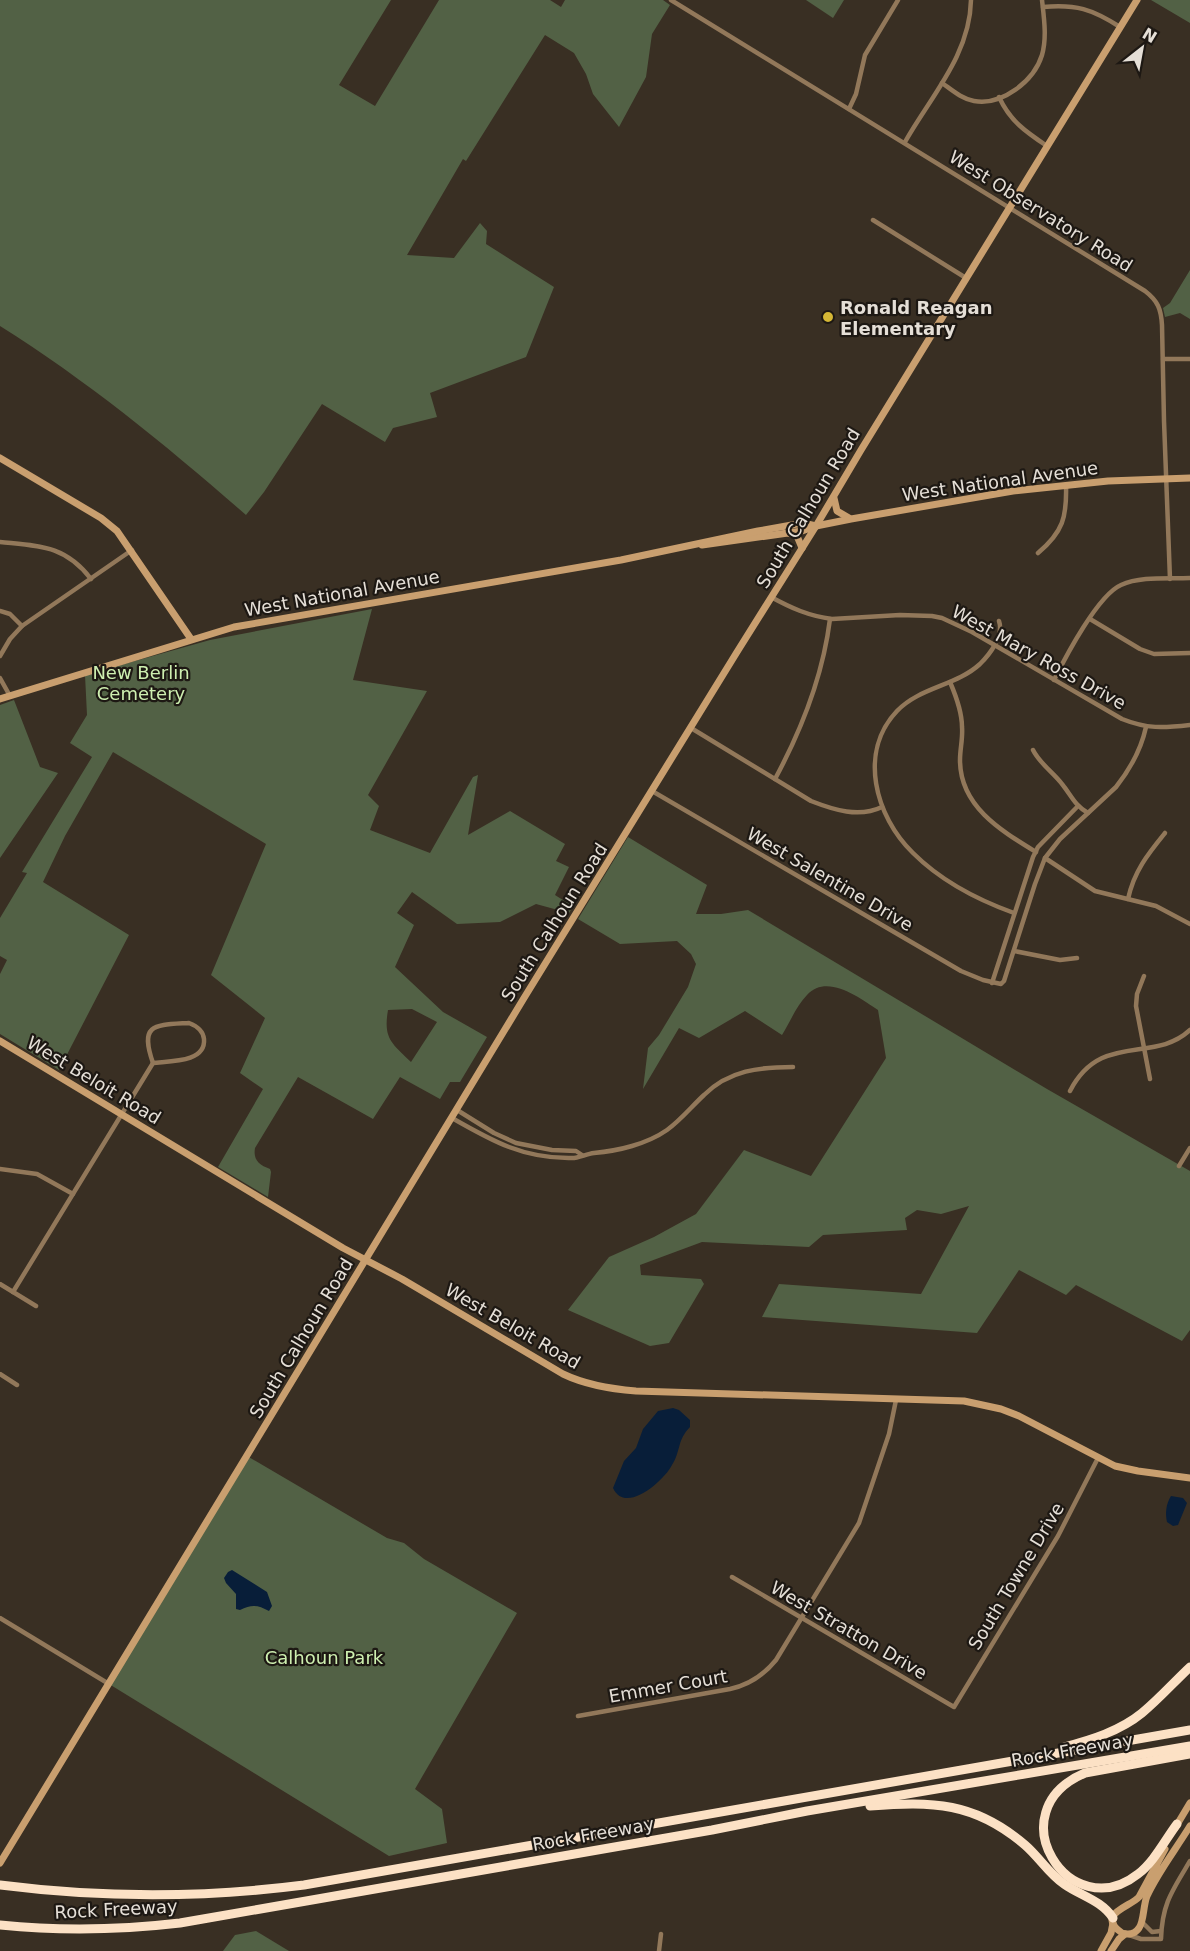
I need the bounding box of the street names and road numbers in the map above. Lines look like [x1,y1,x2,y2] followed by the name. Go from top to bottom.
[945,146,1137,276] street label: West Observatory Road
[752,424,864,592] street label: South Calhoun Road
[901,457,1099,505] street label: West National Avenue
[243,566,441,620] street label: West National Avenue
[948,600,1130,714] street label: West Mary Ross Drive
[743,823,917,935] street label: West Salentine Drive
[497,839,611,1005] street label: South Calhoun Road
[23,1032,165,1128] street label: West Beloit Road
[245,1254,357,1422] street label: South Calhoun Road
[442,1279,584,1373] street label: West Beloit Road
[964,1499,1068,1653] street label: South Towne Drive
[767,1577,931,1683] street label: West Stratton Drive
[607,1665,729,1707] street label: Emmer Court
[1009,1729,1135,1771] street label: Rock Freeway
[530,1813,656,1855] street label: Rock Freeway
[54,1895,178,1923] street label: Rock Freeway

